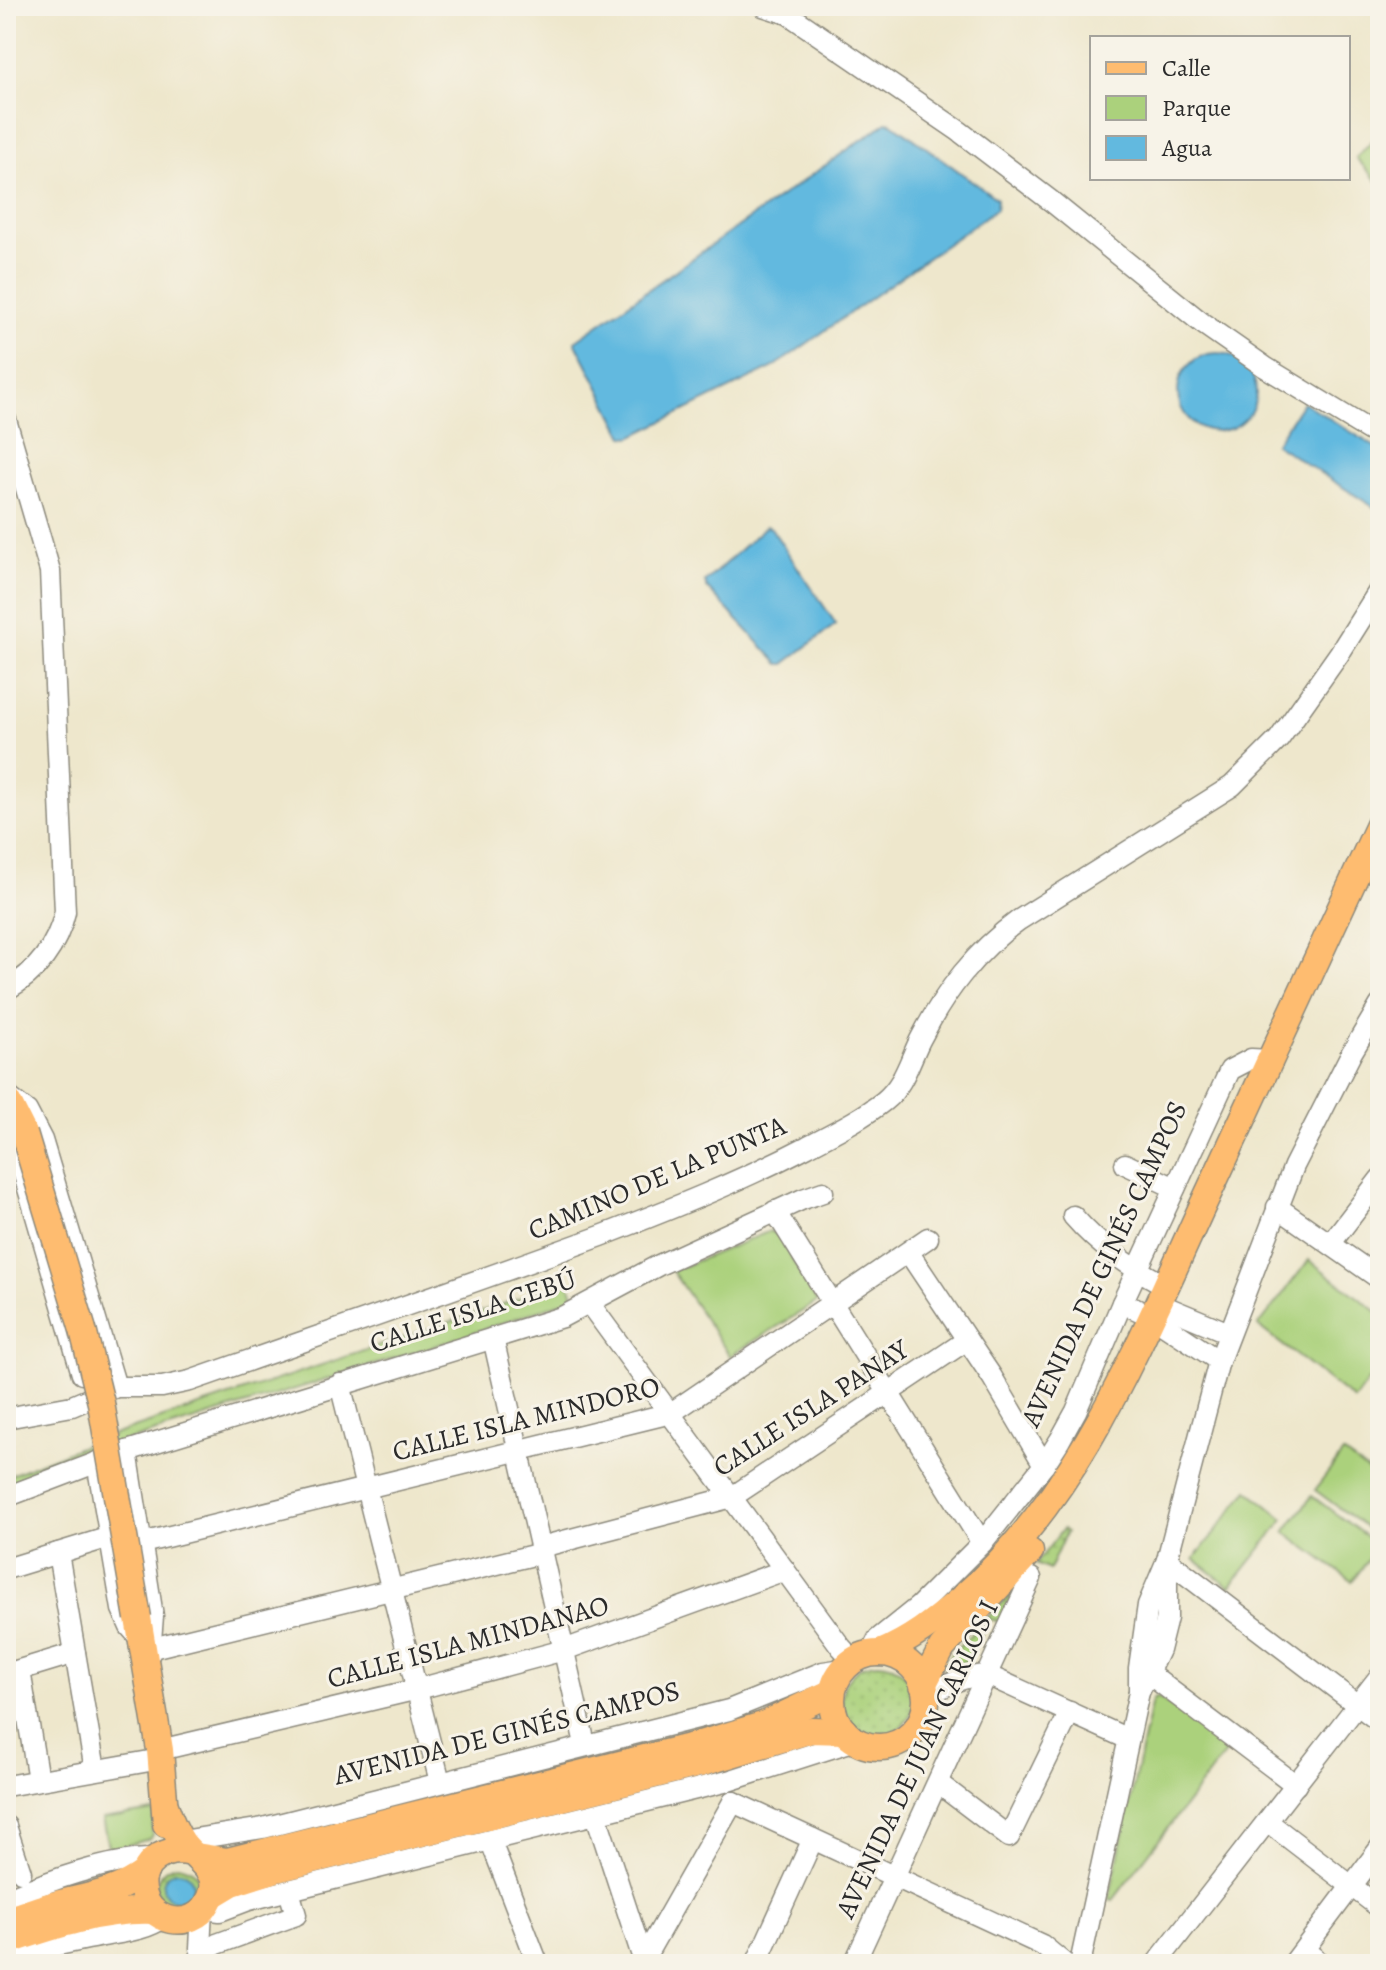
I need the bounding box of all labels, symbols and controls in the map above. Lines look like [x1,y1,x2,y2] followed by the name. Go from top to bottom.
[1090,36,1350,180] legend
[1162,52,1211,84] text: Calle
[1162,92,1231,124] text: Parque
[1161,132,1213,164] text: Agua
[1011,1095,1196,1434] street label: AVENIDA DE GINÉS CAMPOS
[522,1106,792,1249] street label: CAMINO DE LA PUNTA
[365,1260,581,1362] street label: CALLE ISLA CEBÚ
[706,1330,917,1486] street label: CALLE ISLA PANAY
[388,1367,664,1471] street label: CALLE ISLA MINDORO
[323,1586,613,1698] street label: CALLE ISLA MINDANAO
[826,1594,1008,1925] street label: AVENIDA DE JUAN CARLOS I
[329,1672,684,1795] street label: AVENIDA DE GINÉS CAMPOS

